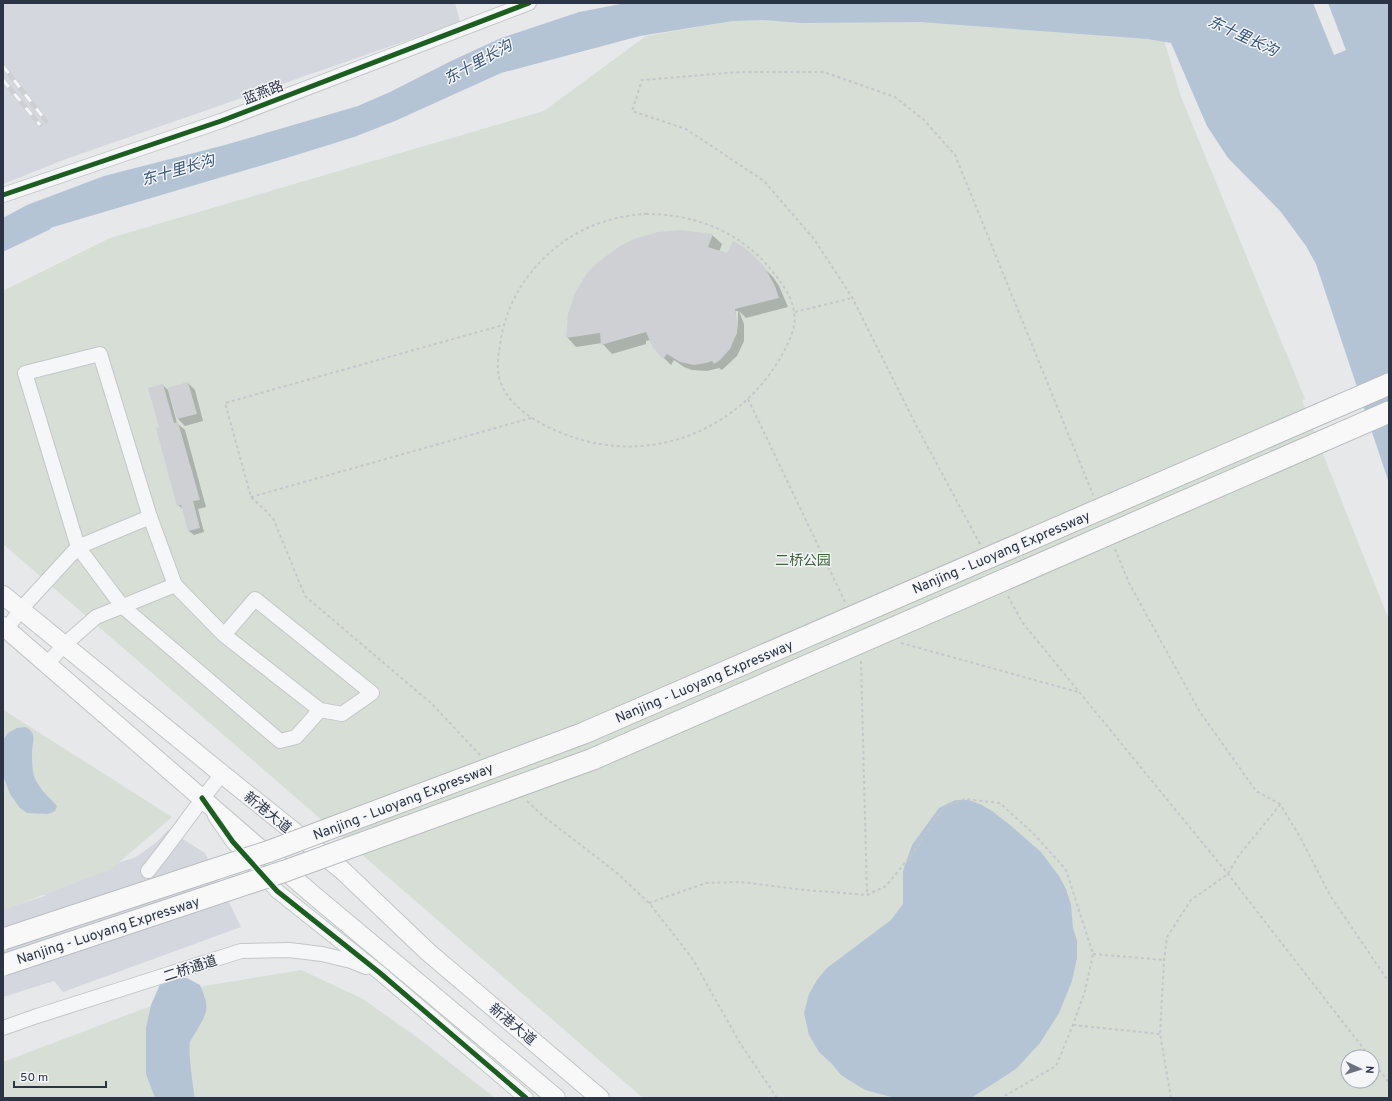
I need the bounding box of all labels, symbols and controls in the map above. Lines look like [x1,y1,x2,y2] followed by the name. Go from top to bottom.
[1204,13,1282,63] water label: 东十里长沟
[441,36,518,90] water label: 东十里长沟
[241,78,286,109] street label: 蓝燕路
[140,151,219,191] water label: 东十里长沟
[910,508,1093,599] street label: Nanjing - Luoyang Expressway
[775,553,831,570] park label: 二桥公园
[613,637,796,728] street label: Nanjing - Luoyang Expressway
[311,760,496,845] street label: Nanjing - Luoyang Expressway
[240,789,294,837] street label: 新港大道
[15,894,202,969] street label: Nanjing - Luoyang Expressway
[161,953,220,986] street label: 二桥通道
[485,1001,539,1050] street label: 新港大道
[1340,1049,1380,1089] north arrow
[14,1063,106,1089] scale bar
[1362,1065,1376,1074] text: N
[20,1070,48,1086] text: 50 m

